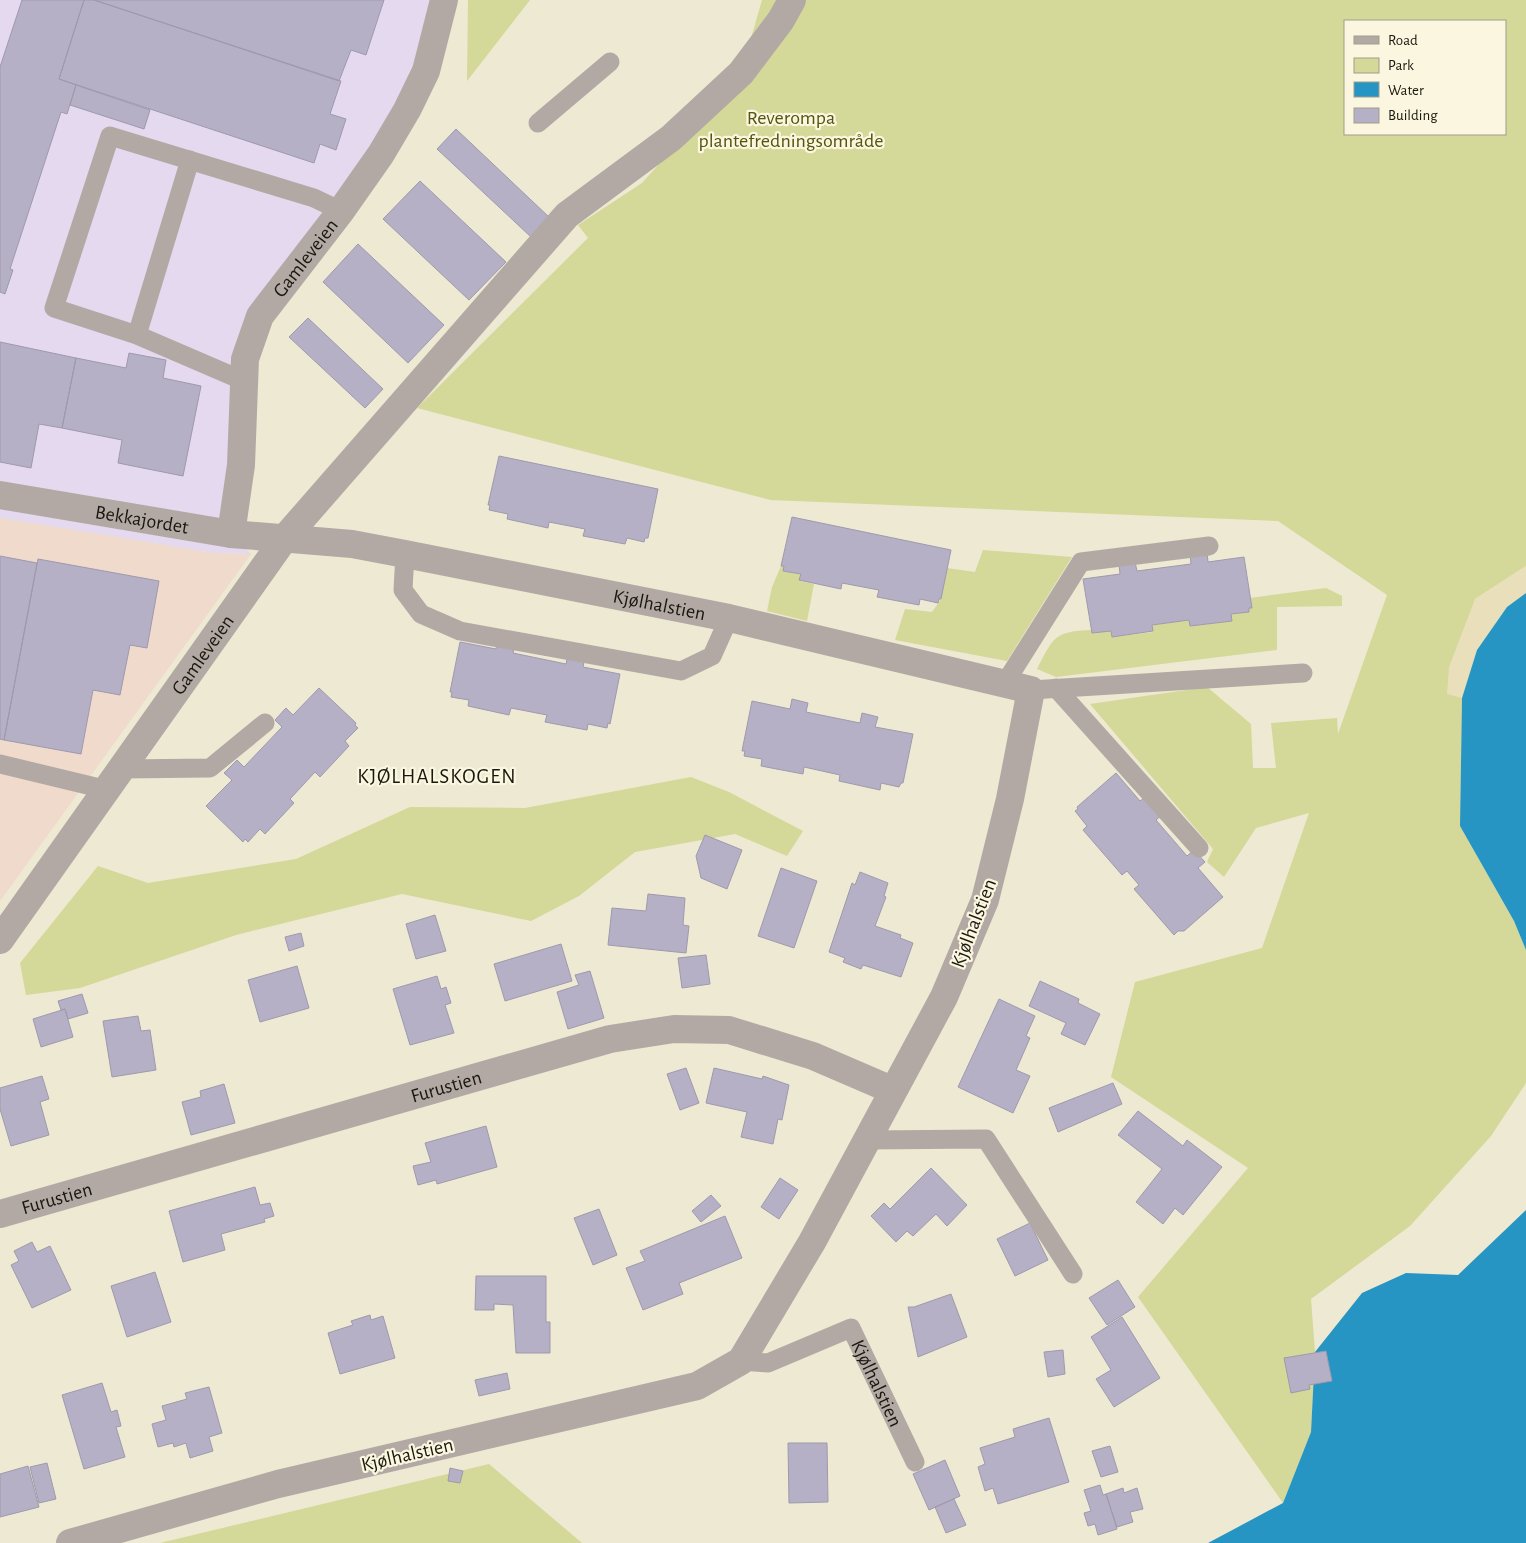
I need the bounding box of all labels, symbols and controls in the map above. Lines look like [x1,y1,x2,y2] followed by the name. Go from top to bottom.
[1344,20,1506,135] legend
[1388,33,1418,48] text: Road
[1388,58,1414,73] text: Park
[1388,83,1424,98] text: Water
[699,108,883,151] park label: Reverompa plantefredningsområde
[1388,108,1438,123] text: Building
[270,215,342,301] street label: Gamleveien
[94,502,191,538] street label: Bekkajordet
[611,586,707,624] street label: Kjølhalstien
[168,611,238,699] street label: Gamleveien
[357,766,517,787] district label: KJØLHALSKOGEN
[948,876,1000,971] street label: Kjølhalstien
[409,1067,484,1107] street label: Furustien
[19,1179,95,1218] street label: Furustien
[847,1337,906,1430] street label: Kjølhalstien
[359,1435,455,1475] street label: Kjølhalstien

